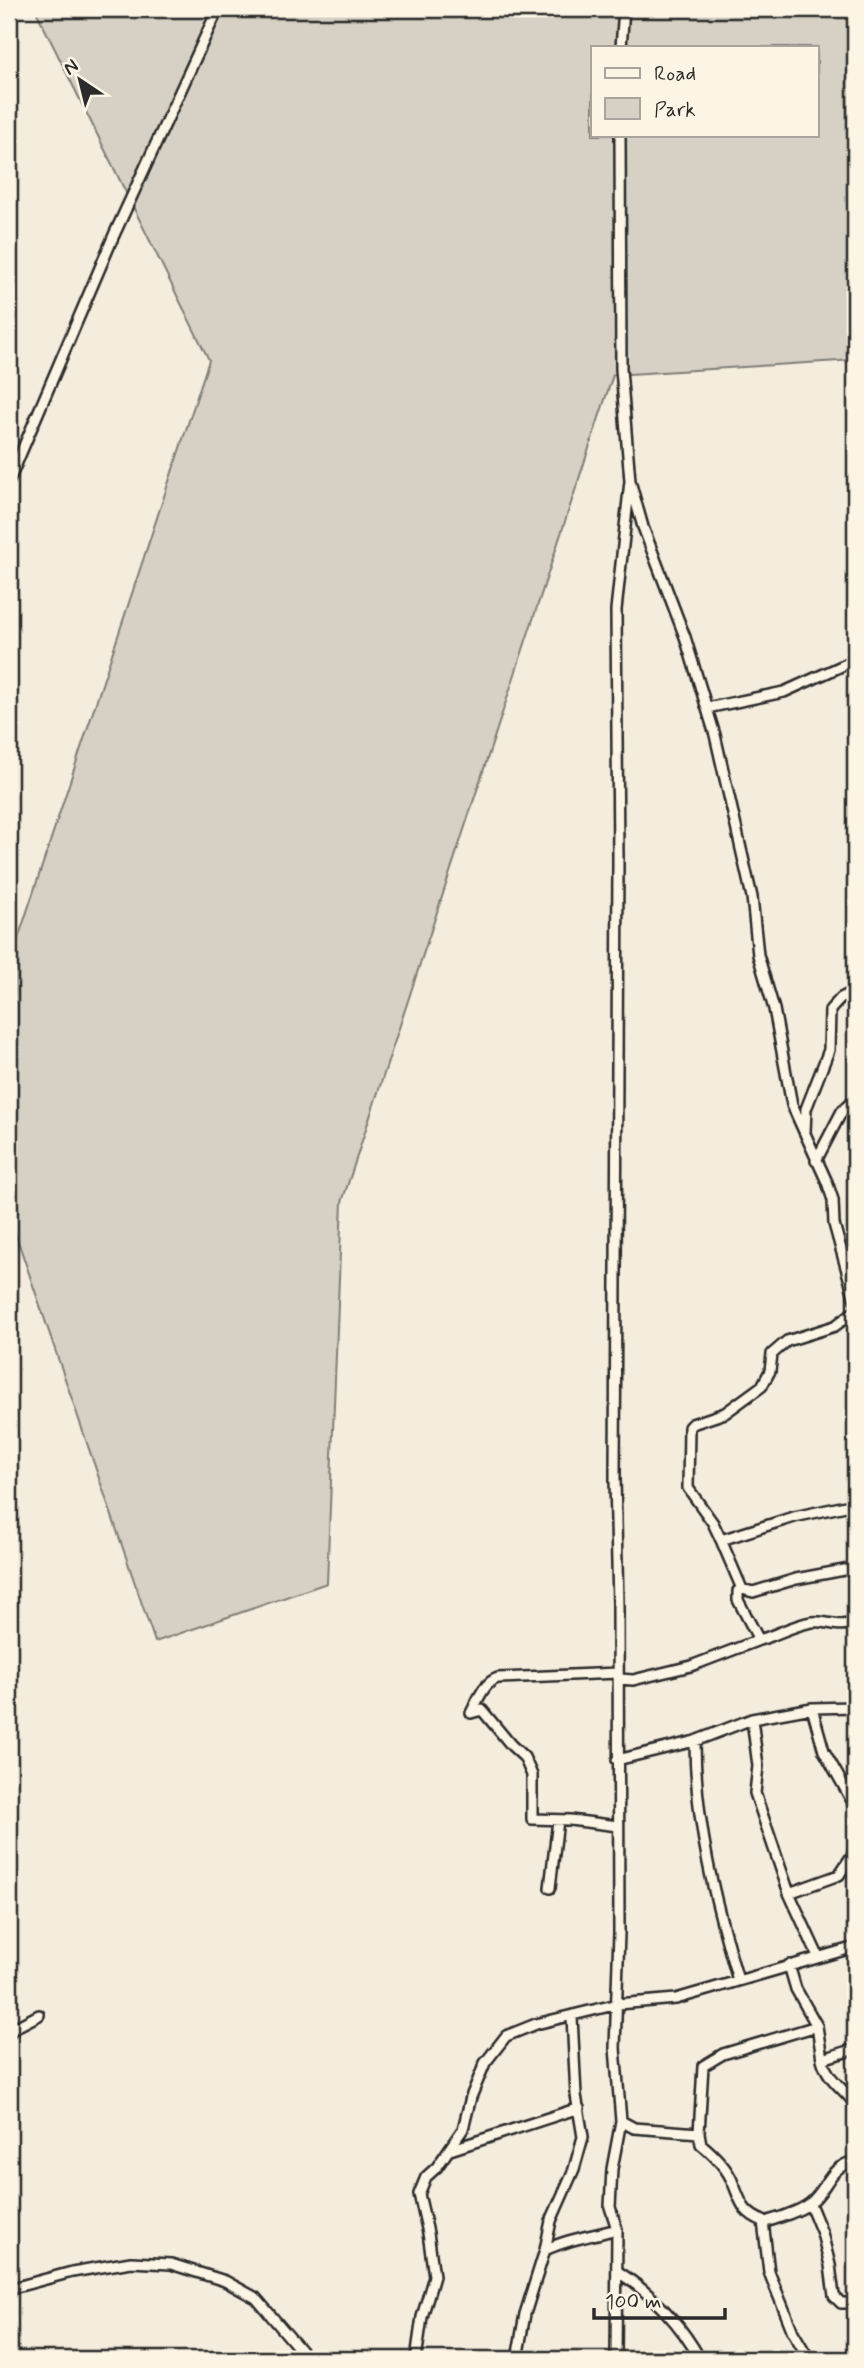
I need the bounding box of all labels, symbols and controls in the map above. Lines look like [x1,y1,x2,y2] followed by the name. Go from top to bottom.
[46,46,116,116] north arrow
[591,46,818,136] legend
[59,53,83,81] text: N
[654,60,696,88] text: Road
[654,96,696,124] text: Park
[594,2277,726,2321] scale bar
[605,2288,661,2316] text: 100 m

